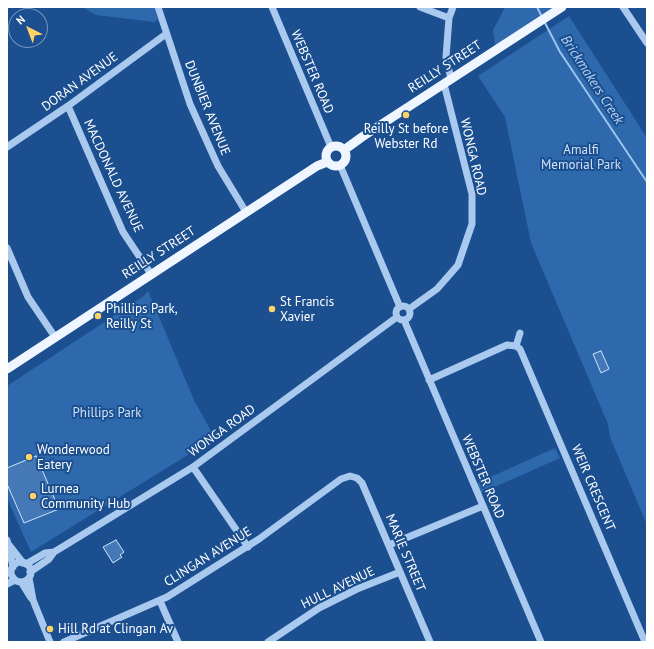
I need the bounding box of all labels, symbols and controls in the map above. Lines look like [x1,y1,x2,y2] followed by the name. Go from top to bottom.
[8,8,48,48] north arrow
[13,12,28,27] text: N
[287,28,337,116] street label: WEBSTER ROAD
[557,32,627,128] water label: Brickmakers Creek
[405,38,485,96] street label: REILLY STREET
[39,49,121,115] street label: DORAN AVENUE
[181,58,233,158] street label: DUNBIER AVENUE
[401,110,411,120] marker: Reilly St before Webster Rd
[80,117,146,235] street label: MACDONALD AVENUE
[457,117,489,197] street label: WONGA ROAD
[364,121,448,152] place label: Reilly St before Webster Rd
[541,142,621,173] park label: Amalfi Memorial Park
[119,224,199,282] street label: REILLY STREET
[280,294,334,325] place label: St Francis Xavier
[106,301,178,332] place label: Phillips Park, Reilly St
[267,304,277,314] marker: St Francis Xavier
[93,311,103,321] marker: Phillips Park, Reilly St
[185,401,259,461] street label: WONGA ROAD
[73,405,141,421] park label: Phillips Park
[458,433,508,521] street label: WEBSTER ROAD
[37,442,110,473] place label: Wonderwood Eatery
[568,443,618,533] street label: WEIR CRESCENT
[24,452,34,462] marker: Wonderwood Eatery
[41,481,130,512] place label: Lurnea Community Hub
[28,491,38,501] marker: Lurnea Community Hub
[382,512,428,594] street label: MARIE STREET
[161,524,255,590] street label: CLINGAN AVENUE
[299,564,377,612] street label: HULL AVENUE
[58,621,173,637] place label: Hill Rd at Clingan Av
[45,624,55,634] marker: Hill Rd at Clingan Av

